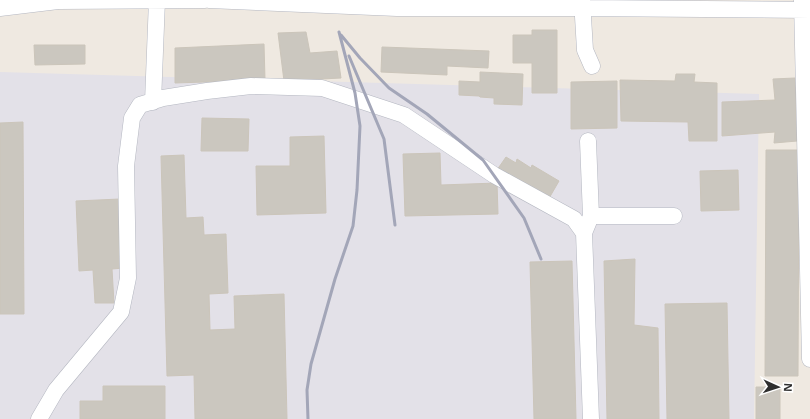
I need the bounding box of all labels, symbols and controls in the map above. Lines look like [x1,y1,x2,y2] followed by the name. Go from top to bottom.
[758,367,798,407] north arrow
[781,383,796,392] text: N

